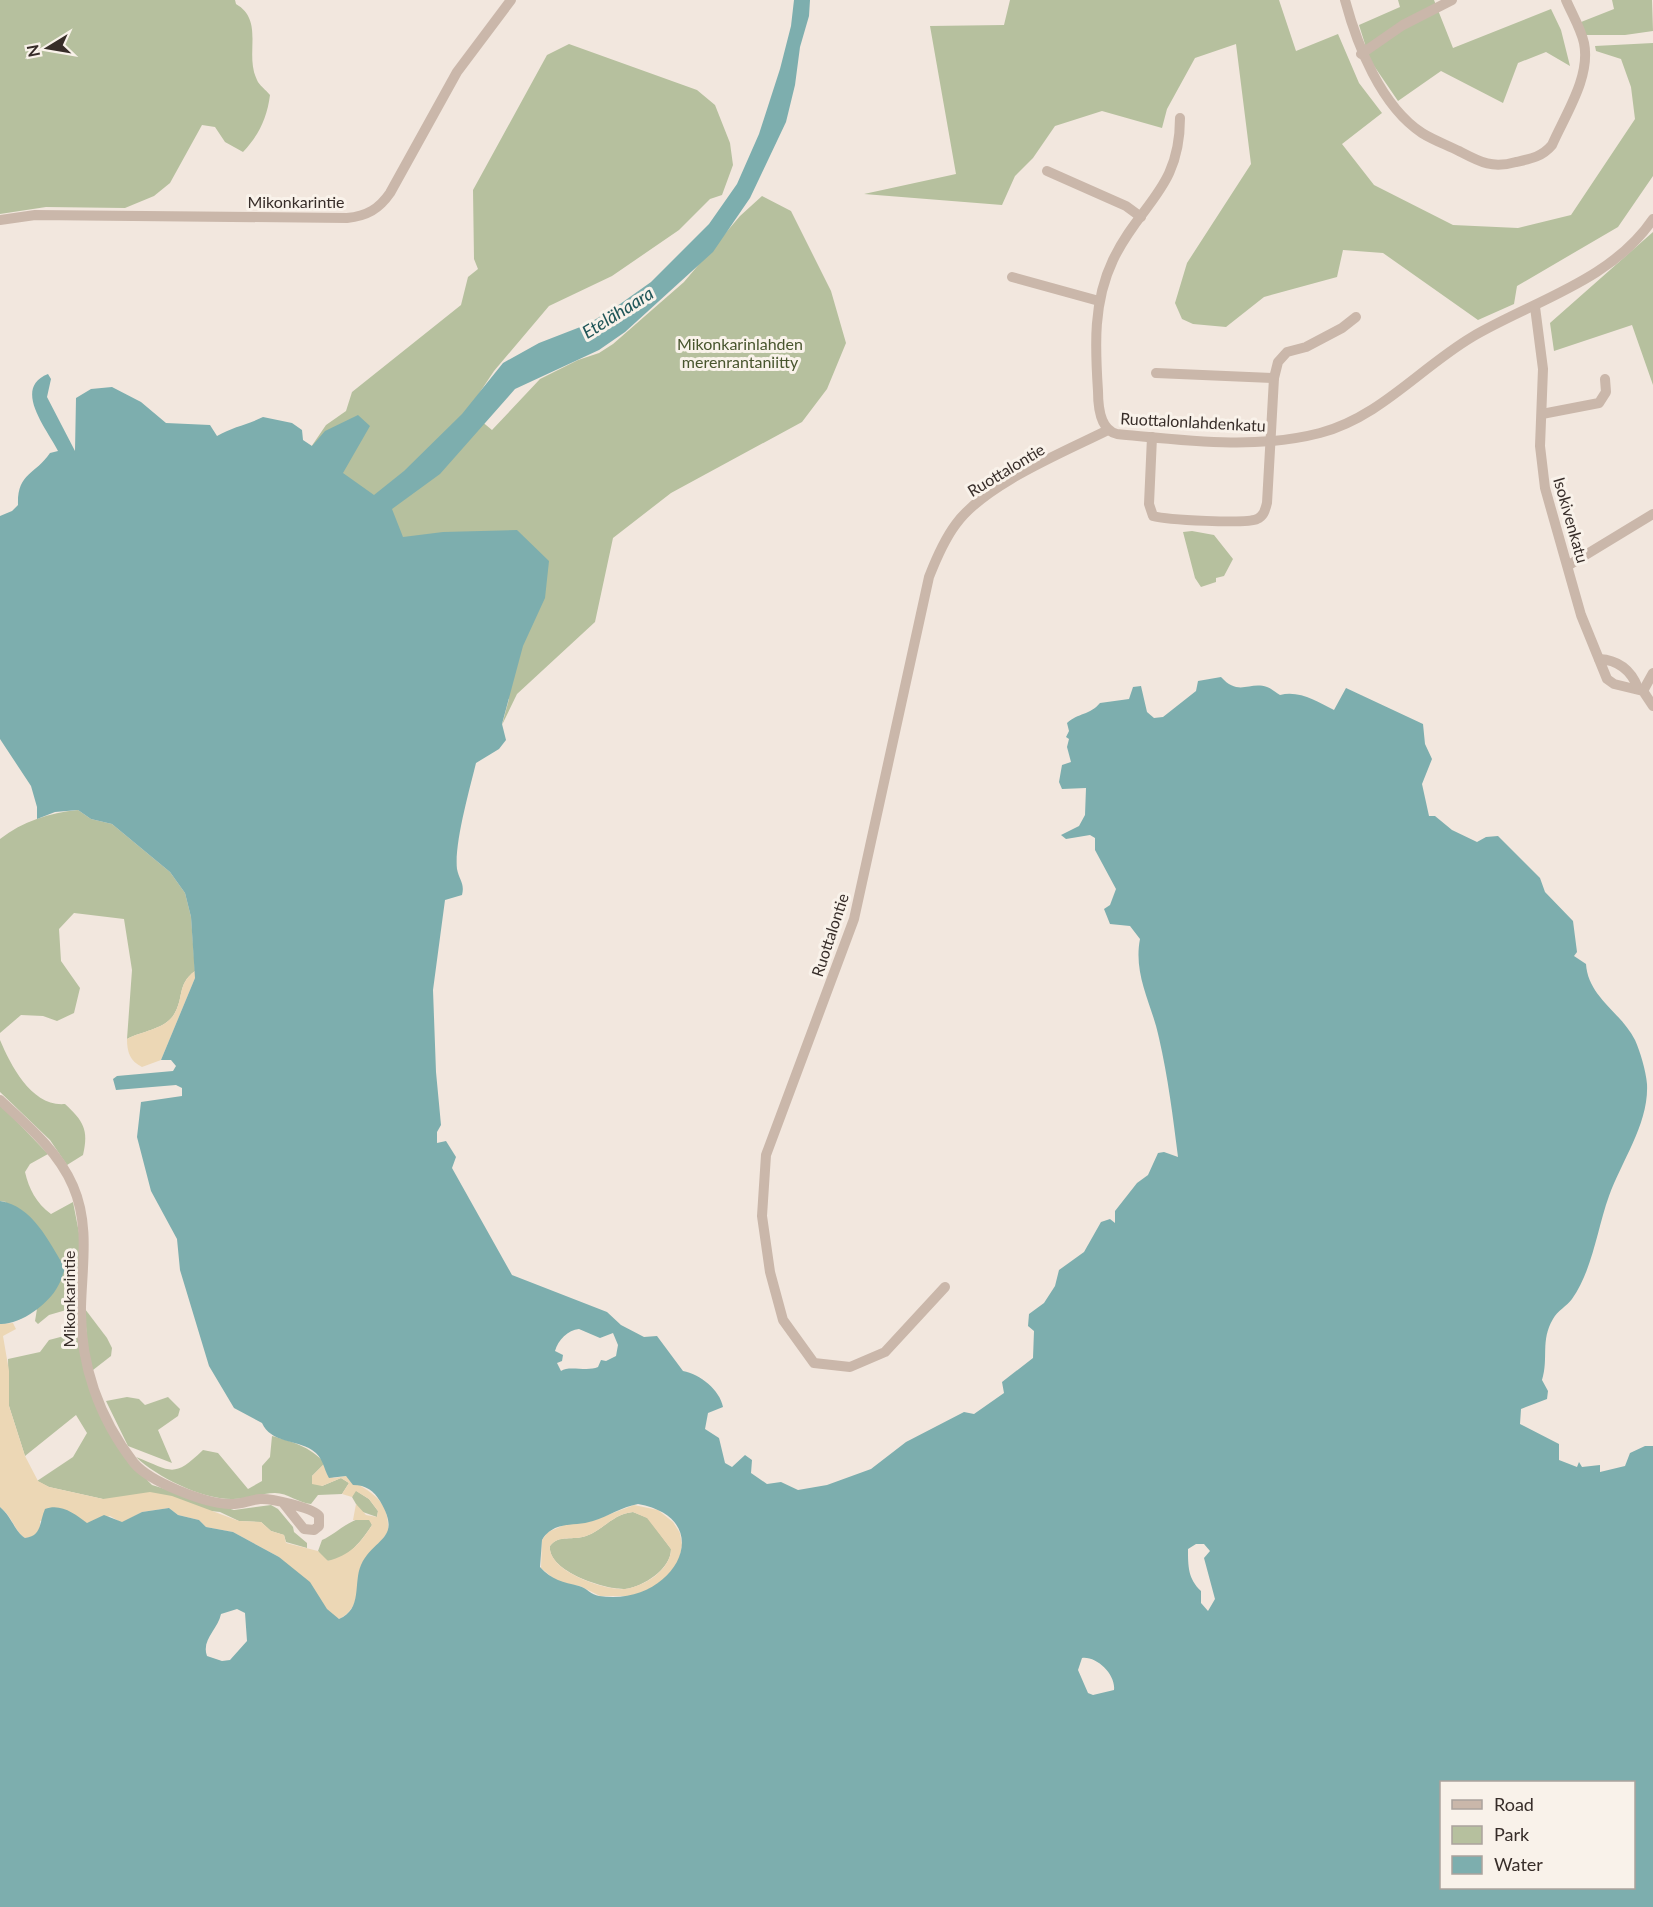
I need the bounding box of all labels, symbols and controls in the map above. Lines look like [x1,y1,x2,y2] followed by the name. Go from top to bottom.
[18,18,78,78] north arrow
[22,43,43,59] text: N
[247,192,345,211] street label: Mikonkarintie
[578,282,657,343] water label: Etelähaara
[677,334,803,371] park label: Mikonkarinlahden merenrantaniitty
[1120,408,1266,435] street label: Ruottalonlahdenkatu
[964,439,1048,500] street label: Ruottalontie
[1550,475,1593,565] street label: Isokivenkatu
[807,891,852,979] street label: Ruottalontie
[59,1250,78,1348] street label: Mikonkarintie
[1440,1781,1635,1889] legend
[1494,1793,1534,1815] text: Road
[1494,1823,1530,1845] text: Park
[1494,1853,1543,1875] text: Water

